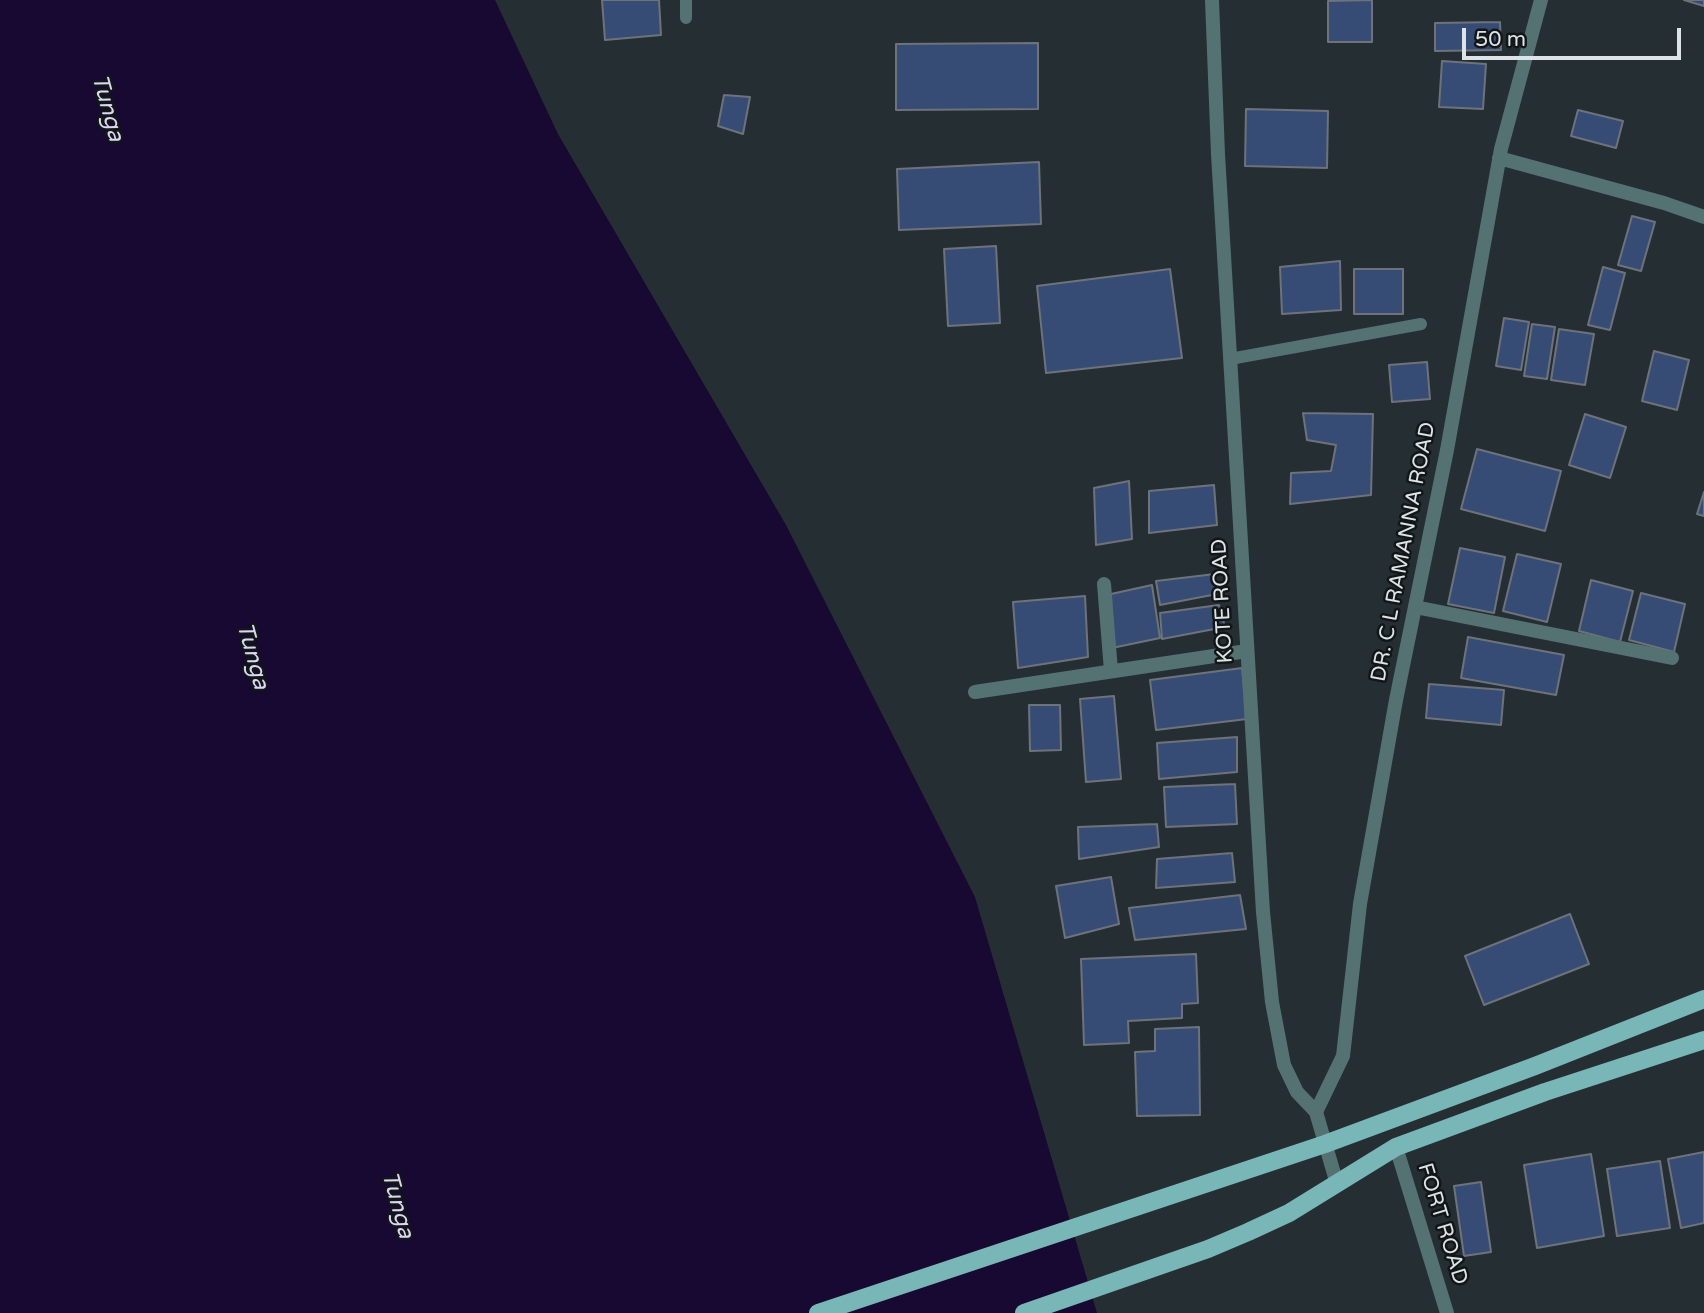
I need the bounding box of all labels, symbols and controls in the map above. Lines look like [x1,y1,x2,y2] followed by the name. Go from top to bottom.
[1466,14,1685,58] scale bar
[1475,27,1526,52] text: 50 m
[85,72,129,144] water label: Tunga
[1366,420,1442,684] street label: DR. C L RAMANNA ROAD
[1207,538,1239,664] street label: KOTE ROAD
[230,620,274,692] water label: Tunga
[1412,1160,1472,1288] street label: FORT ROAD
[375,1169,419,1241] water label: Tunga

